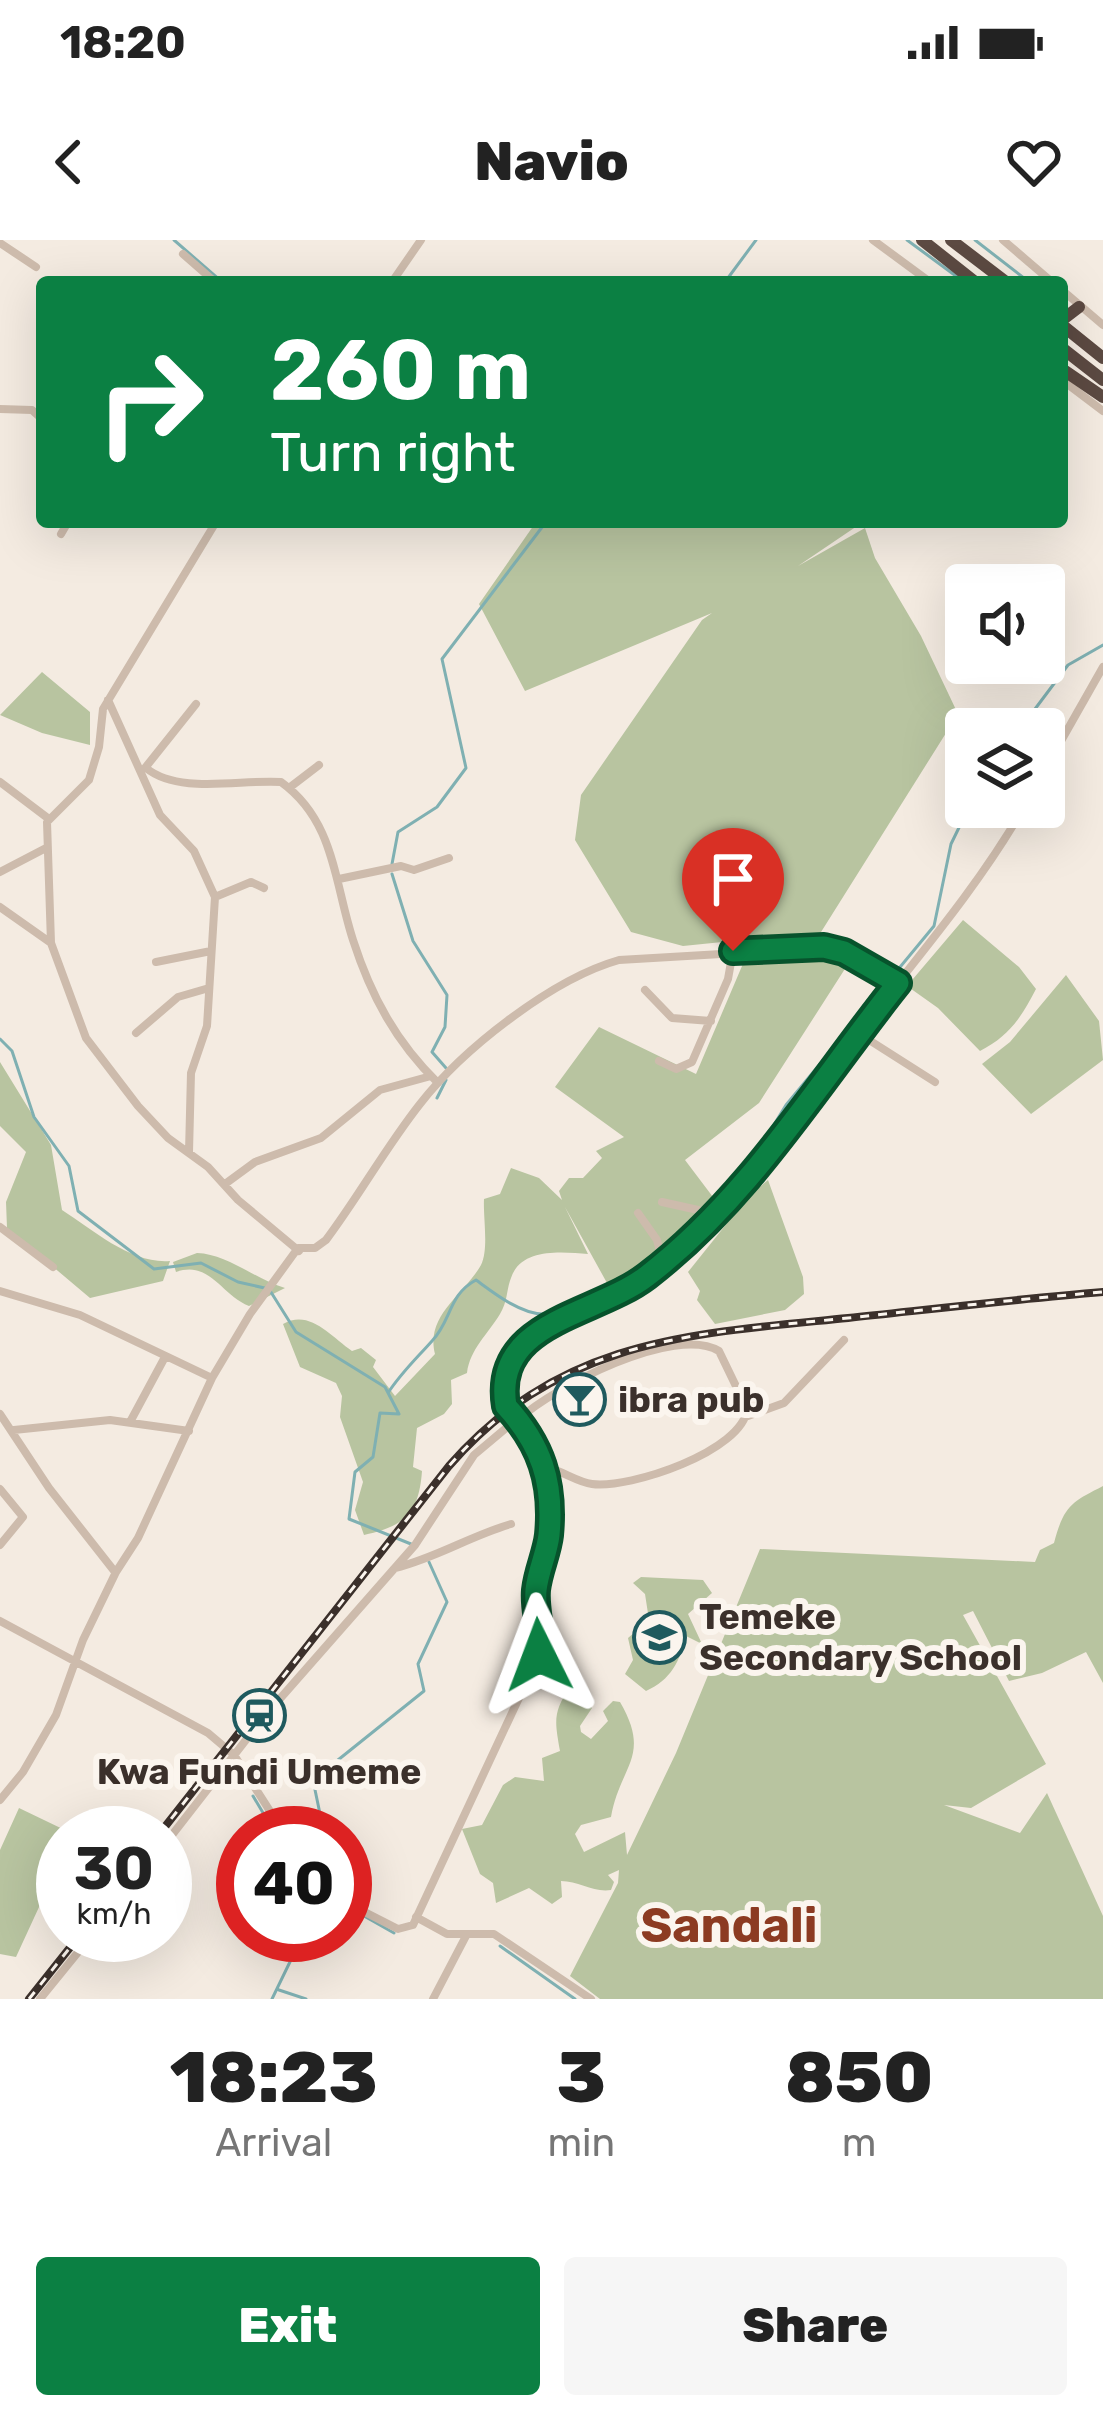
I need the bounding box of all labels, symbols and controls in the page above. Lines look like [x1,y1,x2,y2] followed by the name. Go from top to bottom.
[60,16,186,69] text: 18:20
[36,129,102,195] icon: back
[1001,129,1067,195] icon: heart
[474,130,629,194] text: Navio
[270,320,531,420] text: 260 m
[72,324,228,480] icon: right
[270,421,515,485] text: Turn right
[945,564,1065,828] map controls
[945,564,1065,684] button: sound
[945,708,1065,828] button: layers
[682,828,784,951] pin
[700,846,766,912] icon: arrive
[551,1371,607,1427] bar icon: ibra pub
[618,1378,764,1421] place label: ibra pub
[476,1592,602,1718] position arrow
[699,1595,1022,1679] place label: Temeke Secondary School
[632,1609,688,1665] school or university icon: Temeke Secondary School
[231,1687,287,1743] station icon: Kwa Fundi Umeme
[97,1750,421,1793] place label: Kwa Fundi Umeme
[216,1806,372,1962] speed limit sign: 40
[74,1833,154,1904] text: 30
[77,1896,151,1932] text: km/h
[640,1897,818,1954] district label: Sandali
[170,2035,378,2120] text: 18:23
[557,2035,606,2120] text: 3
[785,2035,933,2120] text: 850
[215,2120,332,2166] text: Arrival
[547,2120,615,2166] text: min
[842,2120,876,2166] text: m
[36,2257,540,2395] button: Exit
[564,2257,1067,2395] button: Share

